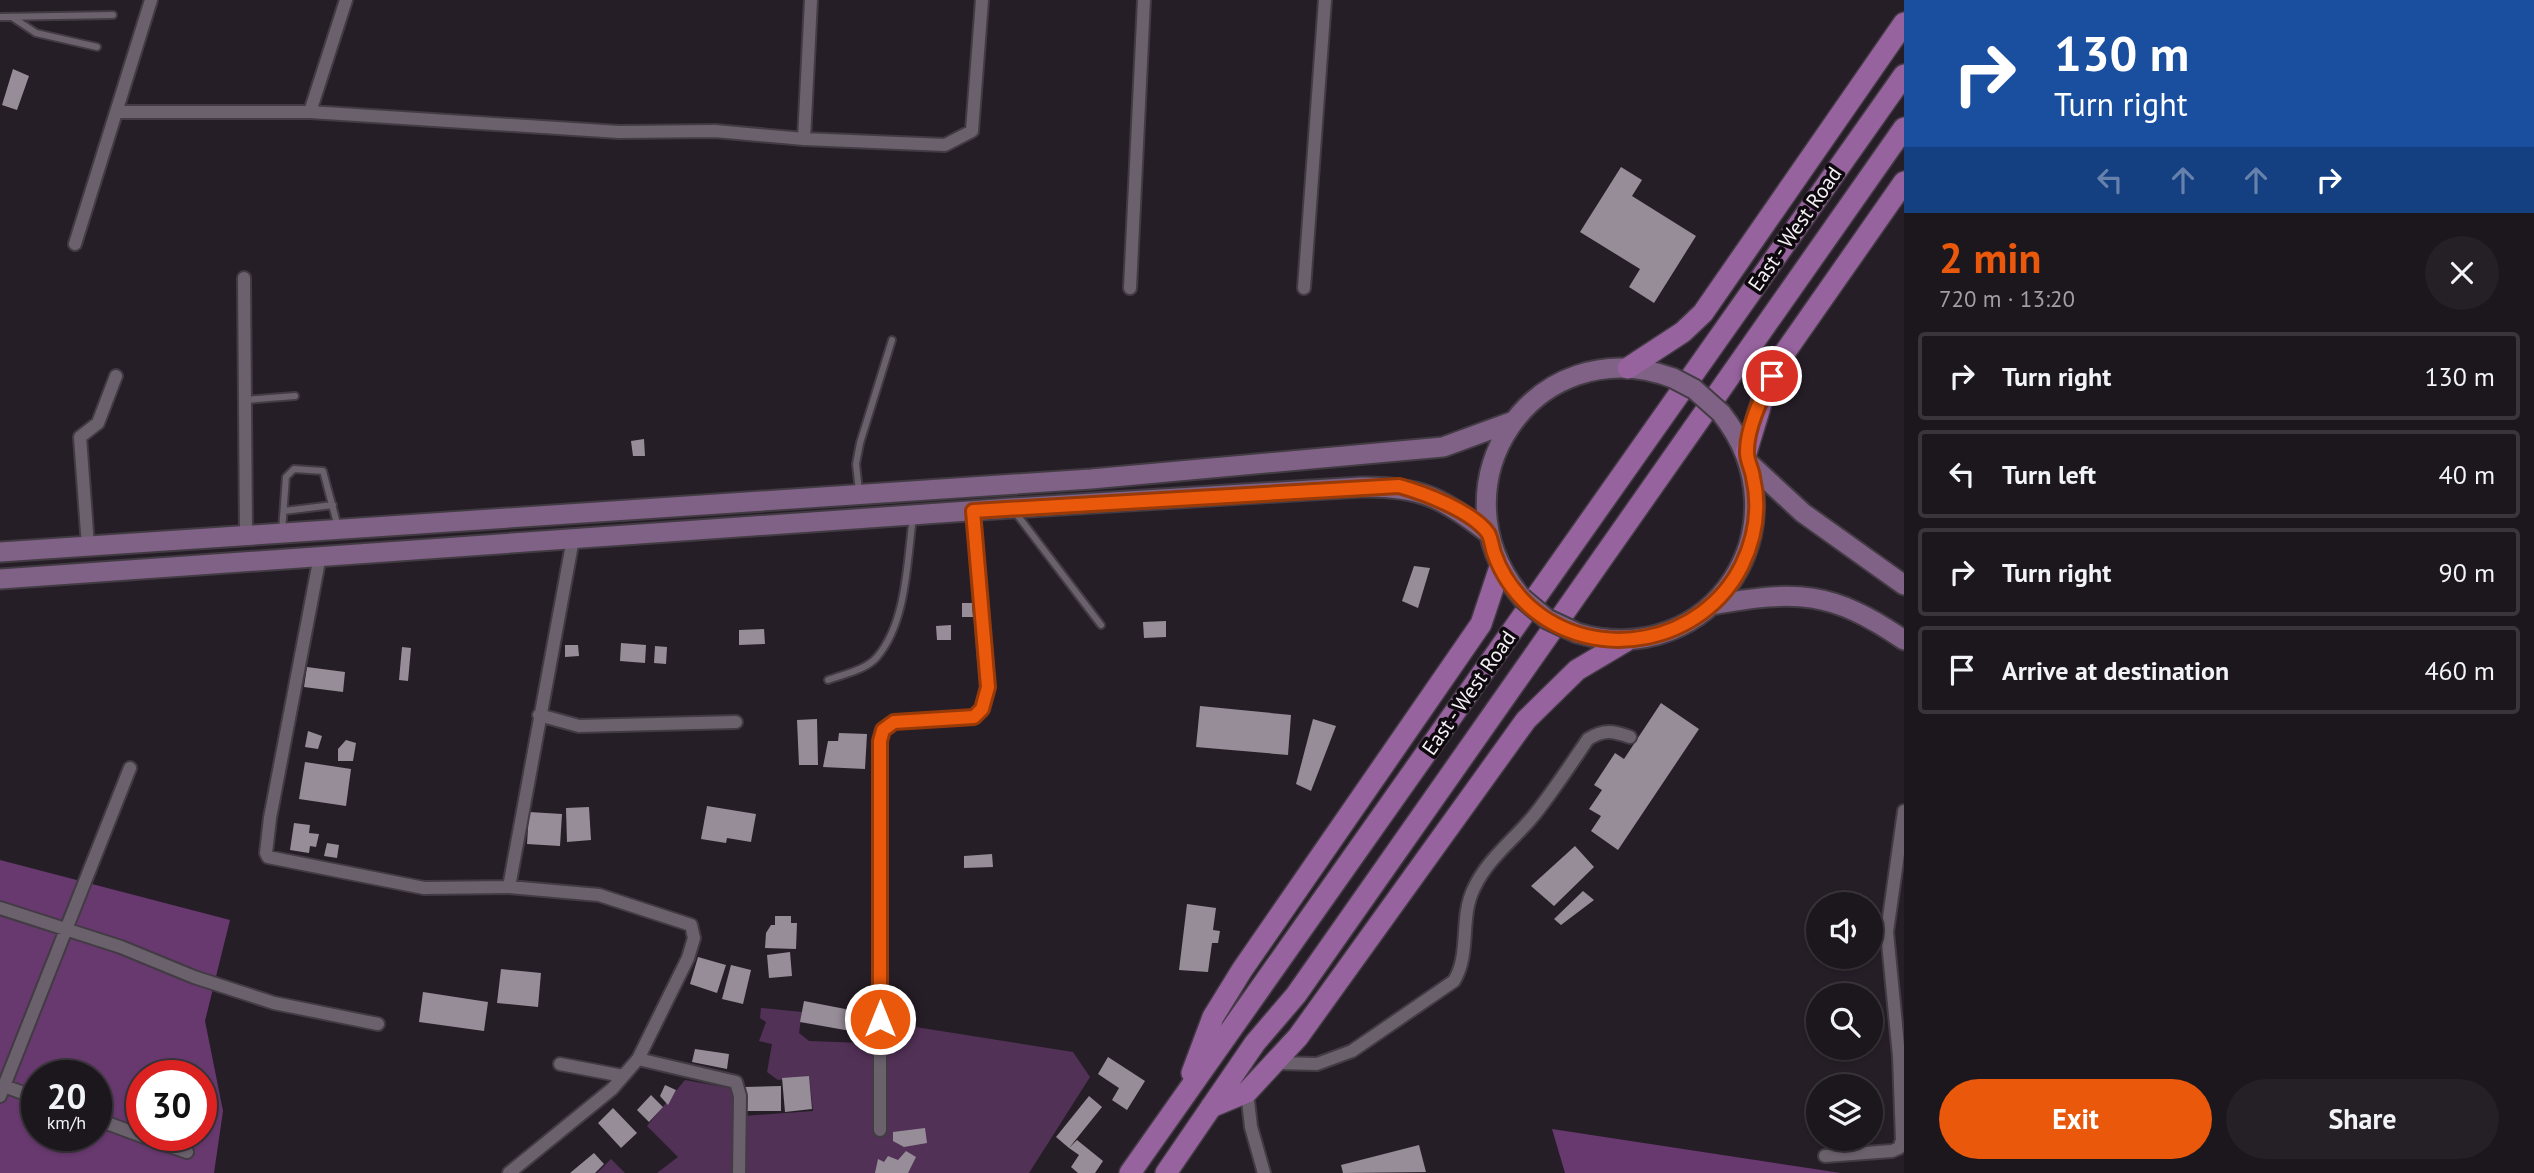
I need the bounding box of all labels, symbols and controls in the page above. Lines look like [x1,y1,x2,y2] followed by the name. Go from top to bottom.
[2054,21,2189,85] text: 130 m
[1939,28,2030,119] icon: right
[2054,83,2188,125] text: Turn right
[1742,161,1847,296] street label: East - West Road
[2091,161,2129,199] icon: left
[2164,161,2202,199] icon: ahead
[2237,161,2275,199] icon: ahead
[2310,161,2348,199] icon: right
[1939,230,2041,285] text: 2 min
[2425,236,2499,310] button: close
[1939,284,2075,313] text: 720 m · 13:20
[1742,346,1802,406] pin
[1753,357,1791,395] icon: arrive
[1943,357,1981,395] icon: right
[2002,360,2111,393] text: Turn right
[2424,360,2495,393] text: 130 m
[1943,455,1981,493] icon: left
[2002,458,2096,491] text: Turn left
[2439,458,2495,491] text: 40 m
[1943,553,1981,591] icon: right
[2002,556,2111,589] text: Turn right
[2439,556,2495,589] text: 90 m
[1416,625,1521,760] street label: East - West Road
[1943,651,1981,689] icon: arrive
[2002,654,2229,687] text: Arrive at destination
[2424,654,2495,687] text: 460 m
[1806,892,1883,1151] map controls
[1806,892,1883,969] button: sound
[843,982,917,1056] position arrow
[1806,983,1883,1060] button: search
[126,1060,217,1151] speed limit sign: 30
[47,1073,86,1119] text: 20
[1806,1074,1883,1151] button: layers
[1939,1079,2212,1159] button: Exit
[2226,1079,2499,1159] button: Share
[47,1111,86,1134] text: km/h

